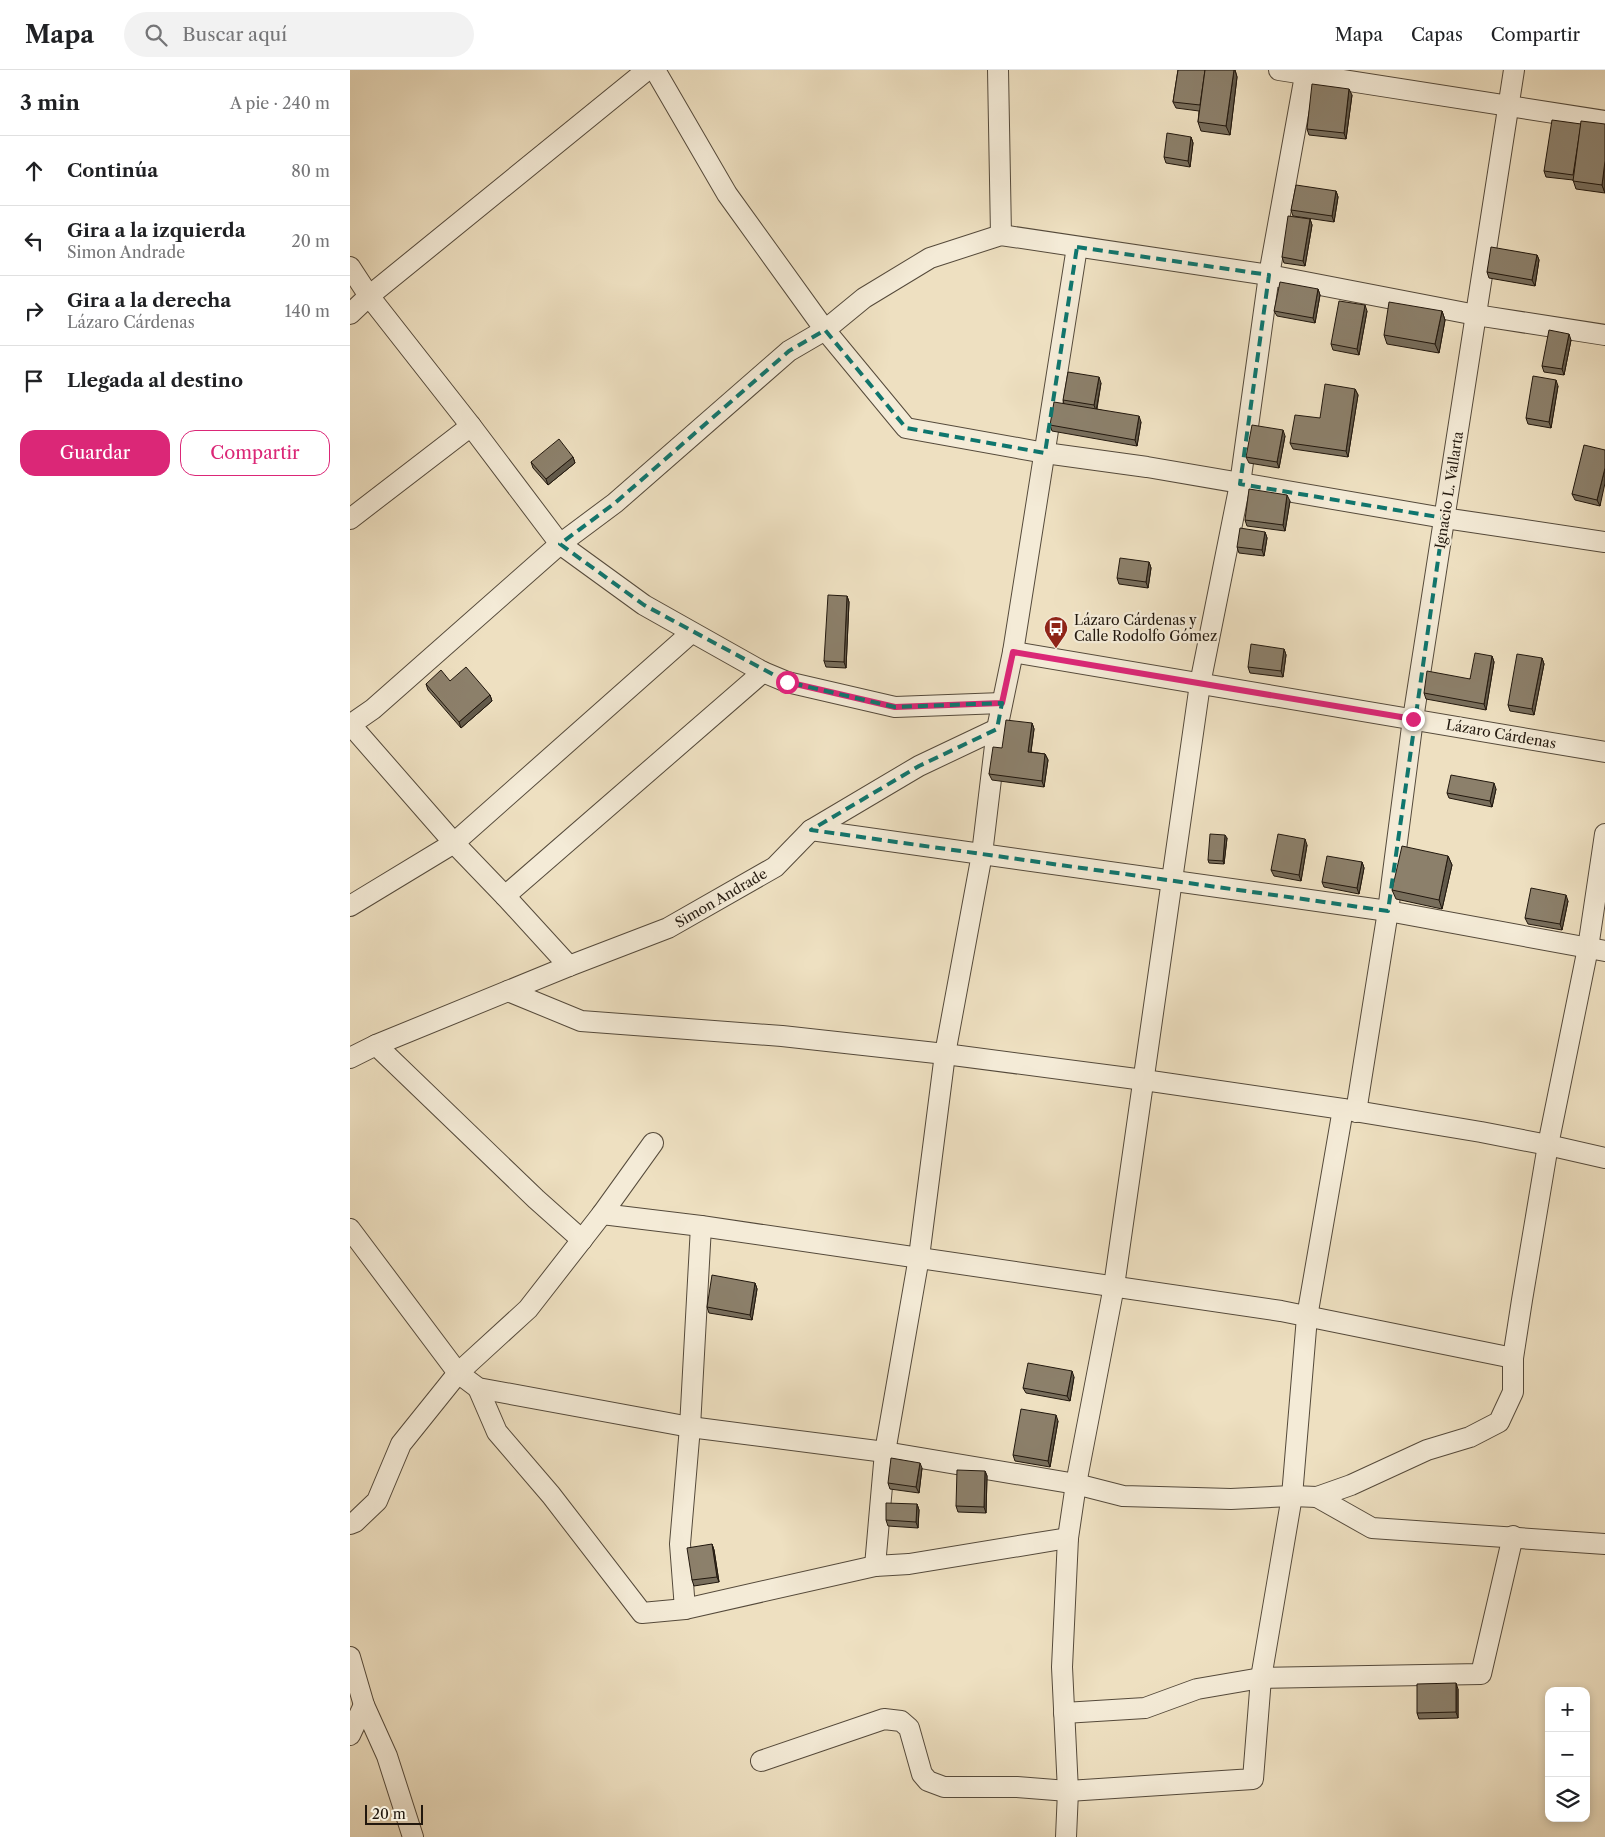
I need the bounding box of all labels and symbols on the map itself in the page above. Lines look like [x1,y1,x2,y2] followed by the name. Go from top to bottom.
[1431,429,1467,550] street label: Ignacio L. Vallarta
[1074,611,1217,645] place label: Lázaro Cárdenas y Calle Rodolfo Gómez
[1043,615,1069,649] bus stop icon: Lázaro Cárdenas y Calle Rodolfo Gómez
[776,671,799,694] route start
[1402,708,1425,731] route end
[1444,715,1558,753] street label: Lázaro Cárdenas
[672,864,770,932] street label: Simon Andrade
[365,1802,422,1825] scale bar

